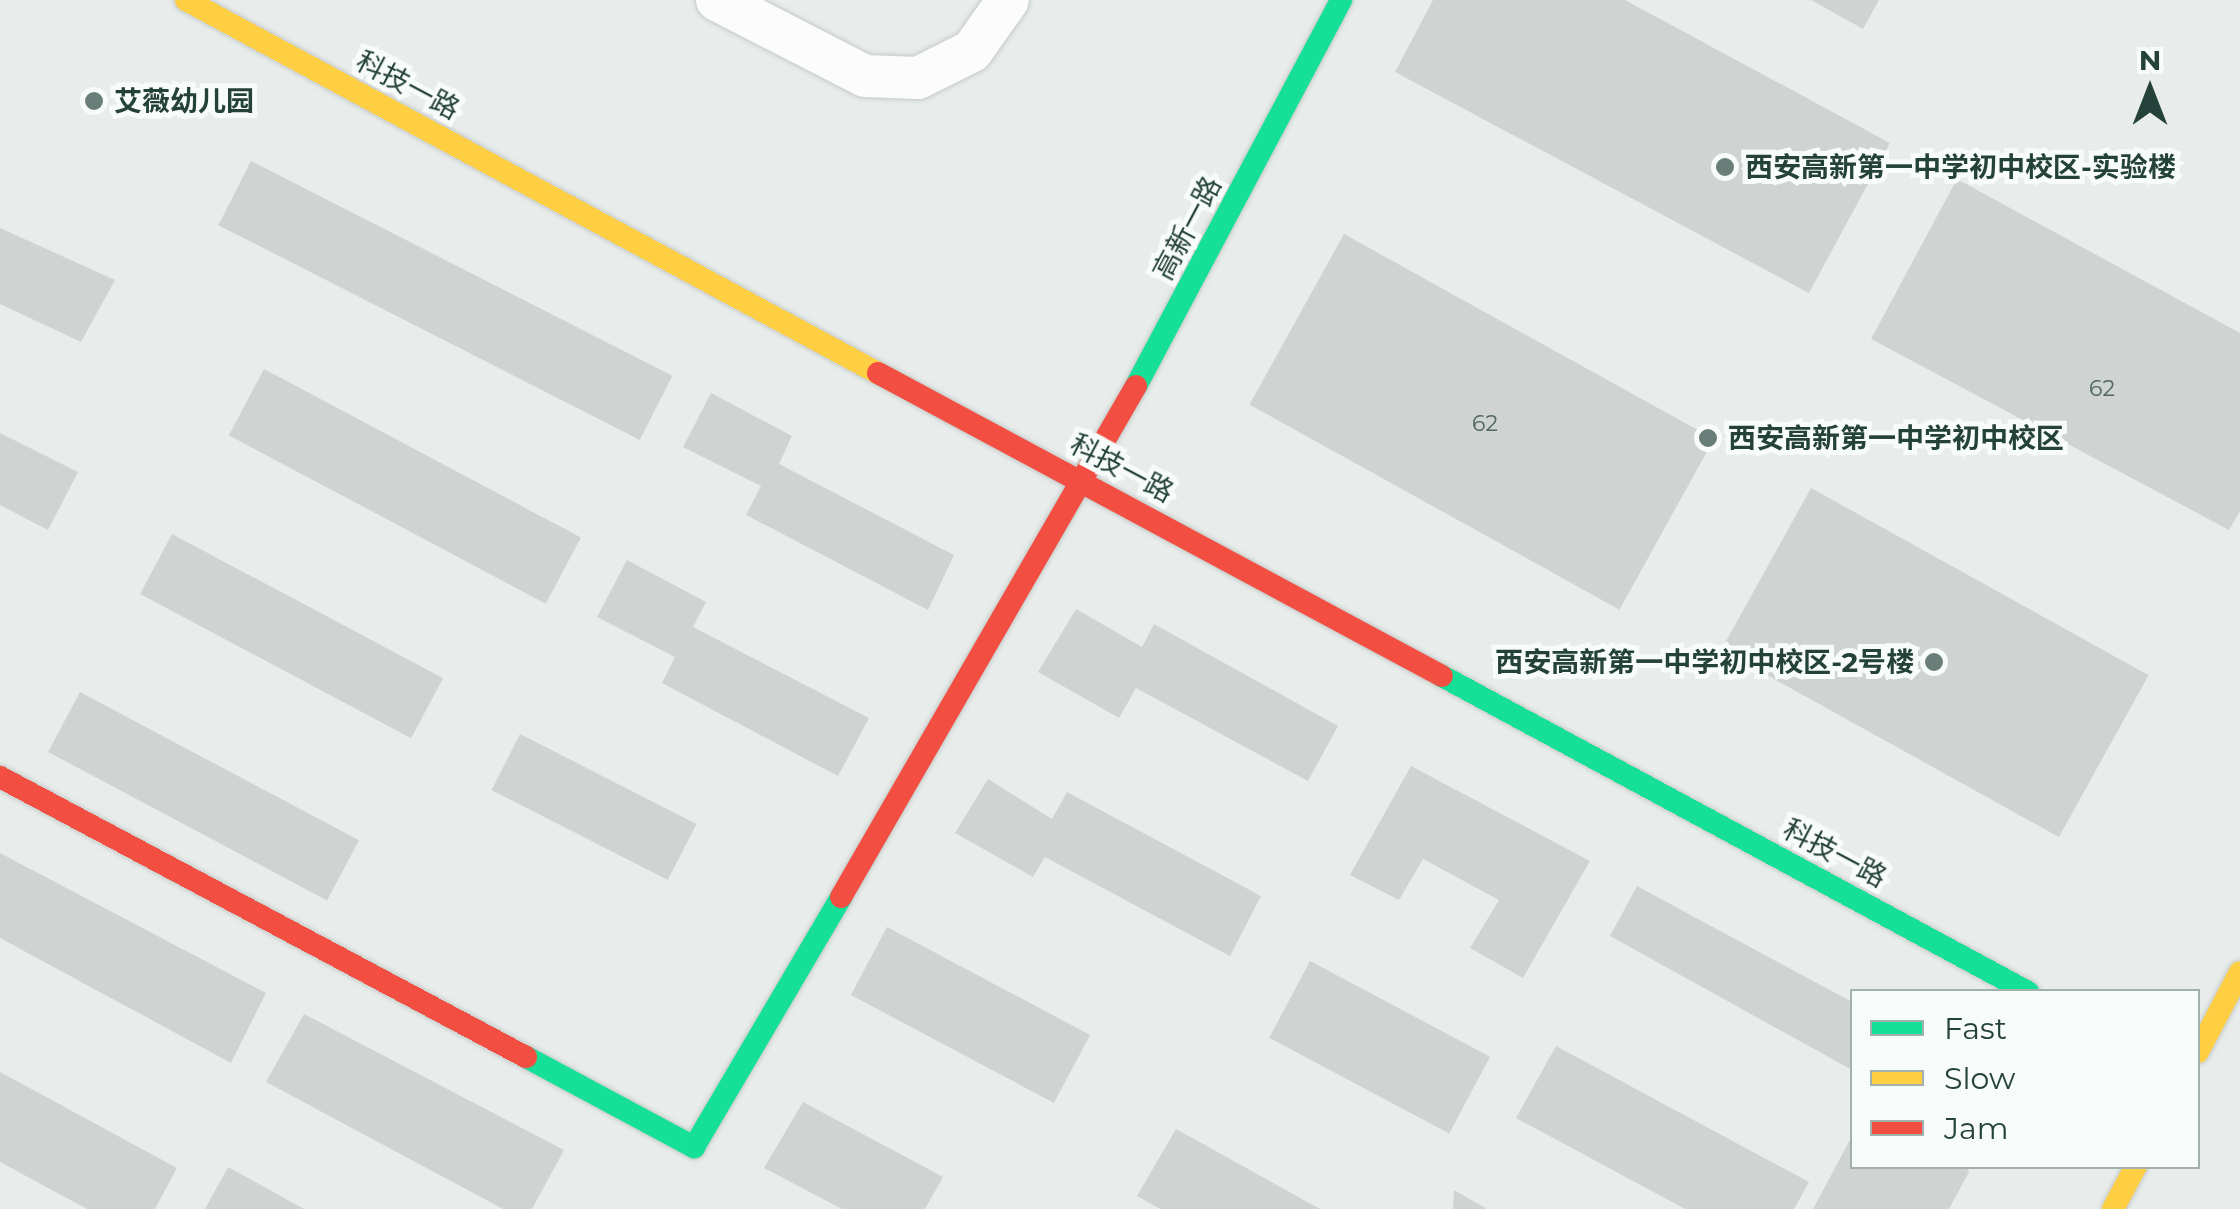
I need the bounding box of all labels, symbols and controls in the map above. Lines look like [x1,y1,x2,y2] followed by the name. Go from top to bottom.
[2100,40,2200,140] north arrow
[2139,43,2161,77] text: N
[351,44,465,126] street label: 科技一路
[114,84,254,118] place label: 艾薇幼儿园
[83,90,105,112] marker: 艾薇幼儿园
[1745,150,2176,184] place label: 西安高新第一中学初中校区-实验楼
[1714,156,1736,178] marker: 西安高新第一中学初中校区-实验楼
[1146,171,1228,285] street label: 高新一路
[2089,376,2115,402] house number: 62
[1472,411,1498,437] house number: 62
[1728,421,2064,455] place label: 西安高新第一中学初中校区
[1065,427,1179,509] street label: 科技一路
[1697,427,1719,449] marker: 西安高新第一中学初中校区
[1495,645,1914,679] place label: 西安高新第一中学初中校区-2号楼
[1923,651,1945,673] marker: 西安高新第一中学初中校区-2号楼
[1778,812,1892,894] street label: 科技一路
[1850,989,2200,1169] legend
[1944,1010,2007,1047] text: Fast
[1944,1060,2015,1097] text: Slow
[1944,1110,2009,1147] text: Jam

